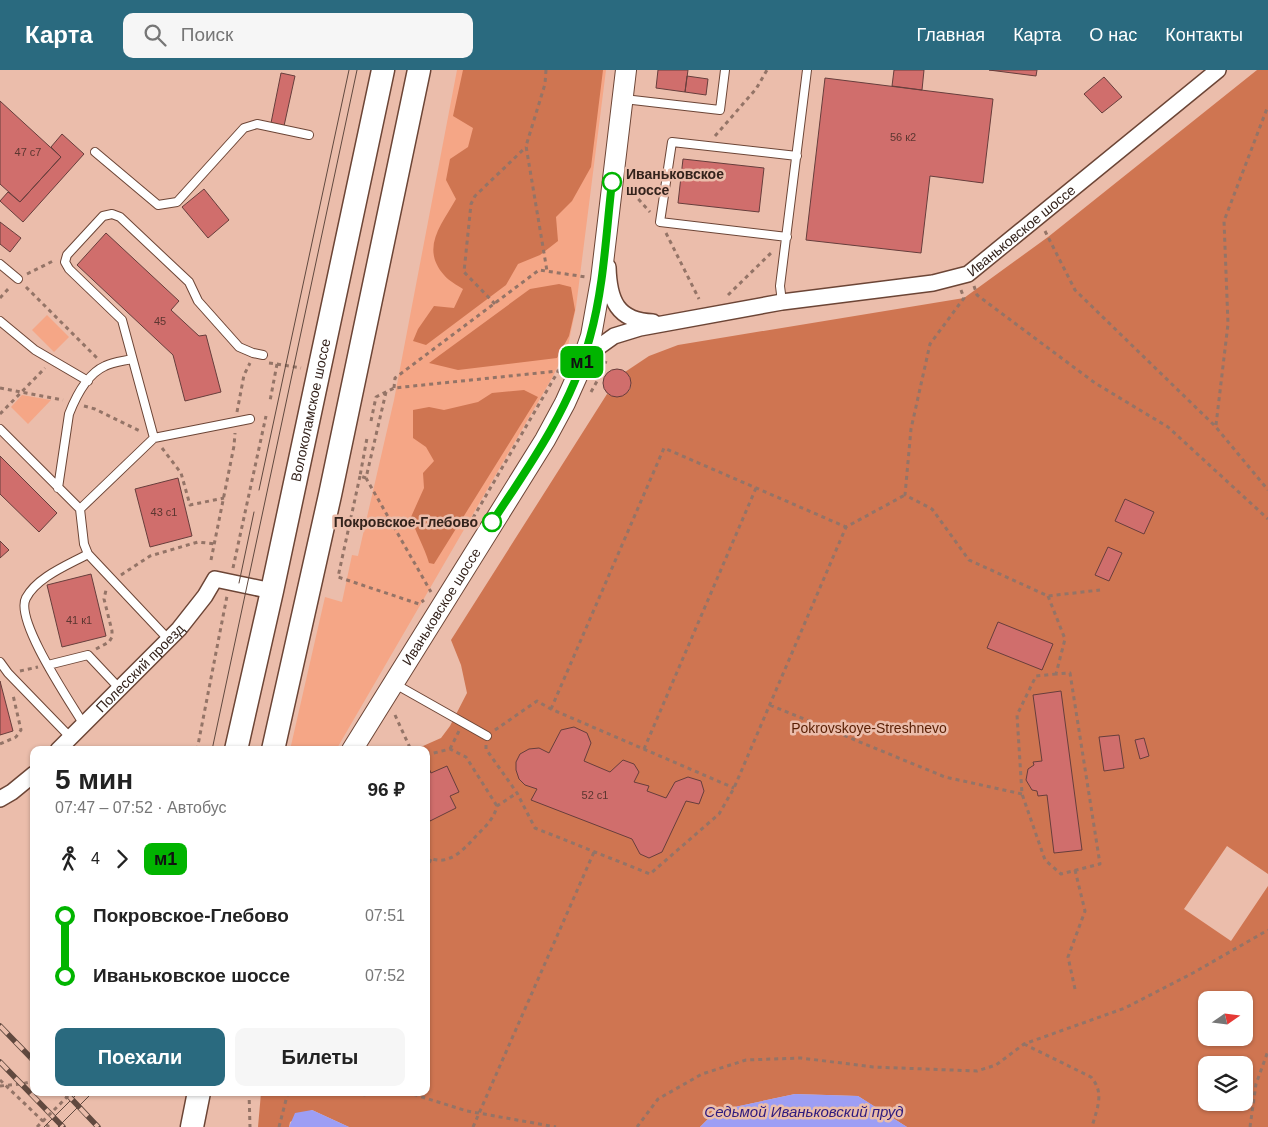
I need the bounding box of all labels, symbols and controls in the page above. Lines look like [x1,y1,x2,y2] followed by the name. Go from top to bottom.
[123,13,473,58] search box
[25,21,93,48] text: Карта
[141,21,169,49] icon: search
[181,24,233,45] text: Поиск
[917,25,985,45] text: Главная
[1013,25,1061,45] text: Карта
[1089,25,1137,45] text: О нас
[1165,25,1243,45] text: Контакты
[890,131,916,143] house number: 56 к2
[15,146,41,158] house number: 47 с7
[626,166,724,198] place label: Иваньковское шоссе
[602,172,622,192] marker: Иваньковское шоссе
[964,182,1079,280] street label: Иваньковское шоссе
[154,315,166,327] house number: 45
[288,337,334,483] street label: Волоколамское шоссе
[560,346,604,378] line badge: м1
[570,352,594,372] text: м1
[151,506,177,518] house number: 43 с1
[482,512,502,532] marker: Покровское-Глебово
[334,514,478,530] place label: Покровское-Глебово
[399,545,484,668] street label: Иваньковское шоссе
[66,614,92,626] house number: 41 к1
[93,621,187,715] street label: Полесский проезд
[791,720,947,736] park label: Pokrovskoye-Streshnevo
[55,764,133,795] text: 5 мин
[368,779,405,800] text: 96 ₽
[582,789,608,801] house number: 52 с1
[55,799,227,816] text: 07:47 – 07:52 · Автобус
[55,845,83,873] icon: walk
[108,845,136,873] icon: forward
[154,849,177,869] text: м1
[91,850,100,867] text: 4
[93,905,289,926] text: Покровское-Глебово
[365,907,405,924] text: 07:51
[93,965,290,986] text: Иваньковское шоссе
[365,967,405,984] text: 07:52
[1198,991,1252,1046] north arrow
[1198,991,1253,1111] map controls
[55,1028,225,1086] button: Поехали
[235,1028,405,1086] button: Билеты
[1198,1056,1253,1111] button: layers
[704,1103,904,1120] water label: Седьмой Иваньковский пруд

